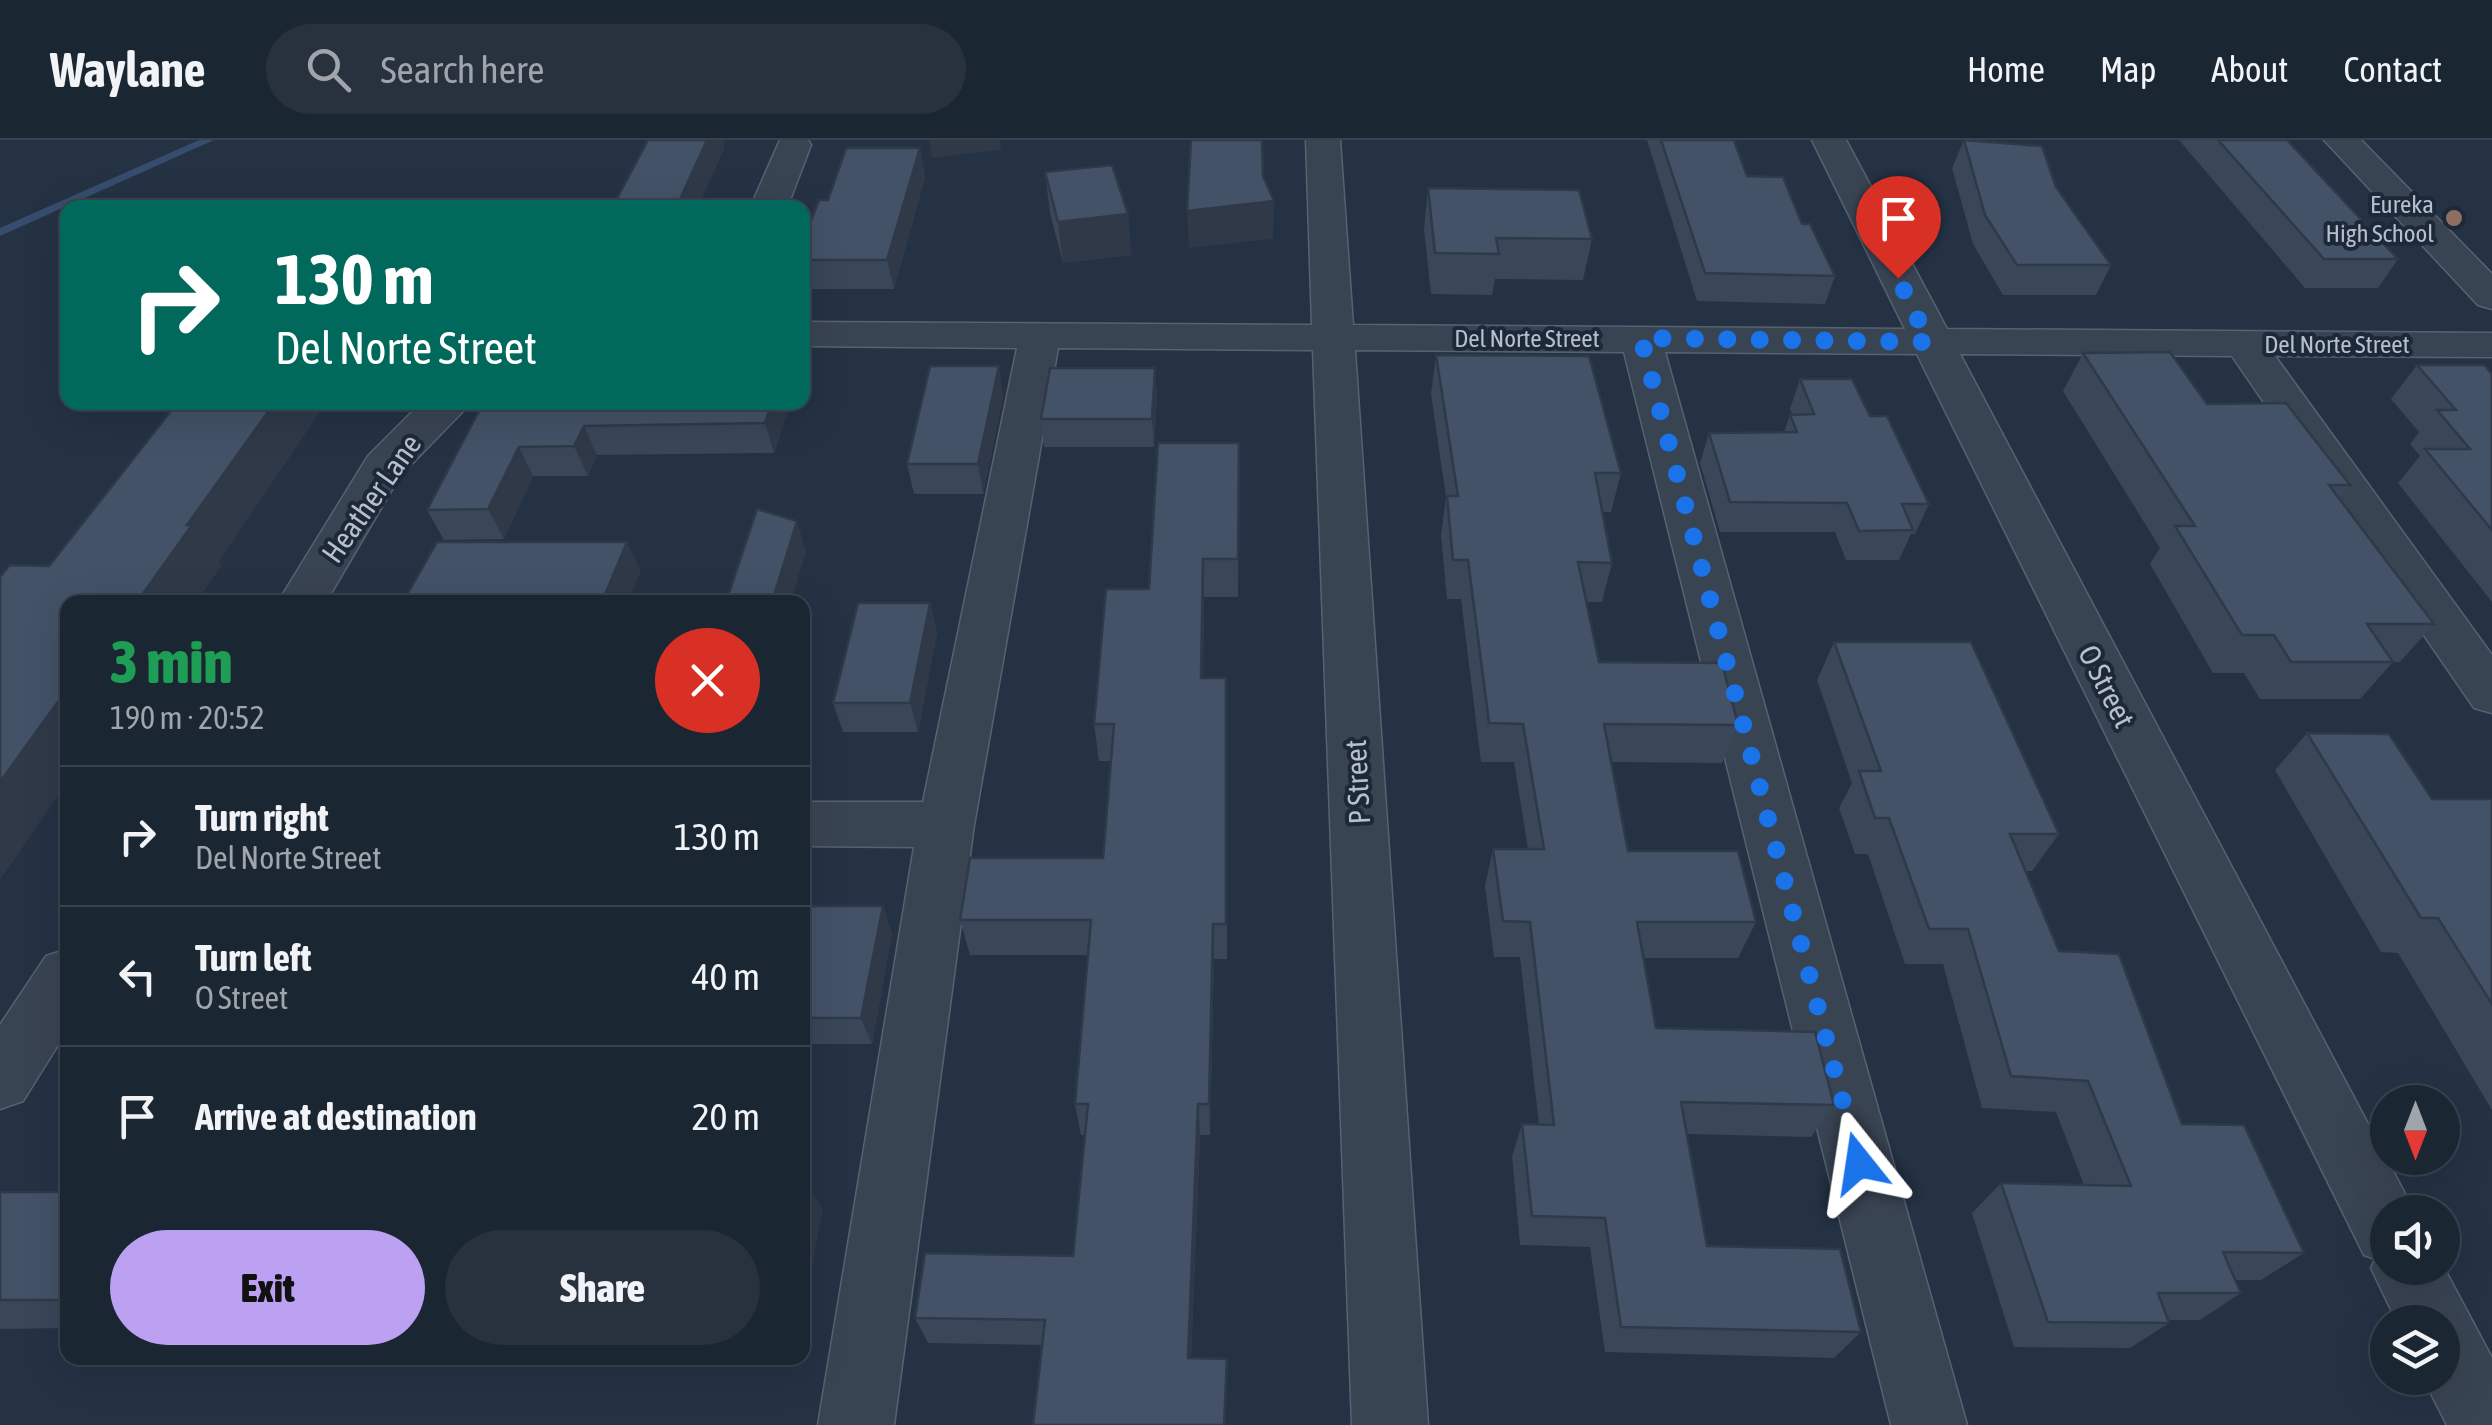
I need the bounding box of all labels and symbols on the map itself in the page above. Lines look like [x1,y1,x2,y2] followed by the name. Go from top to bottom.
[1856,176,1941,279] pin
[2325,190,2434,247] place label: Eureka High School
[2443,207,2465,229] marker: Eureka High School
[1454,324,1600,352] street label: Del Norte Street
[2264,330,2410,358] street label: Del Norte Street
[314,427,428,569] street label: Heather Lane
[2072,639,2142,733] street label: O Street
[1338,739,1376,825] street label: P Street
[2370,1085,2460,1175] north arrow
[1807,1111,1911,1215] position arrow

